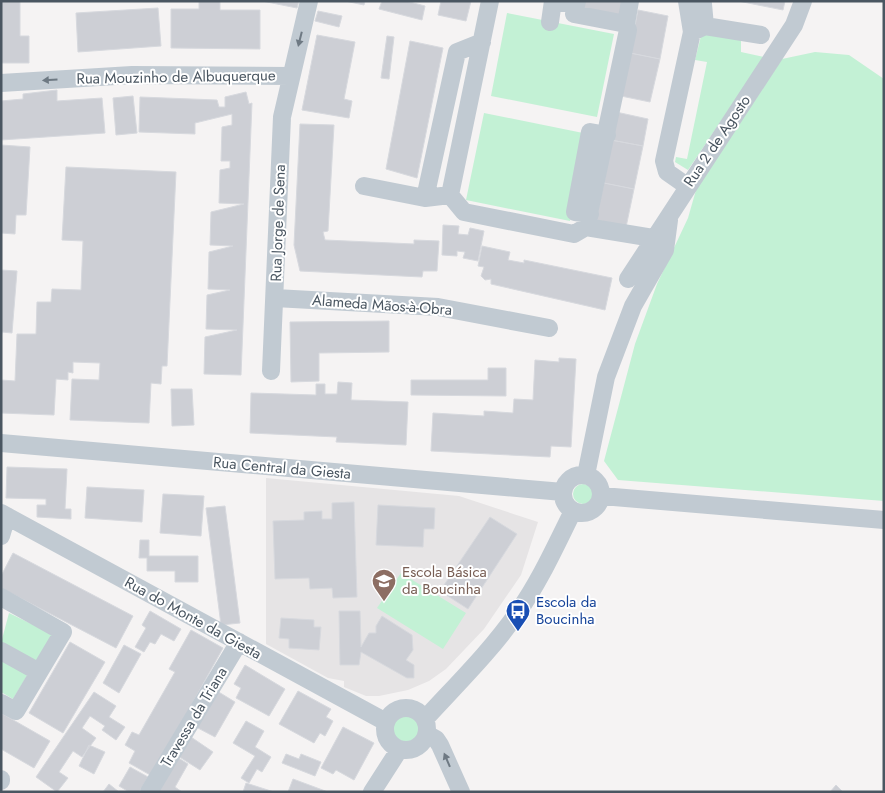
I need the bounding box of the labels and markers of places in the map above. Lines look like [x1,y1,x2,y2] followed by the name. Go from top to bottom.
[402,561,487,600] place label: Escola Básica da Boucinha
[371,568,397,602] school or university icon: Escola Básica da Boucinha
[536,591,597,630] place label: Escola da Boucinha
[505,598,531,632] bus stop icon: Escola da Boucinha

